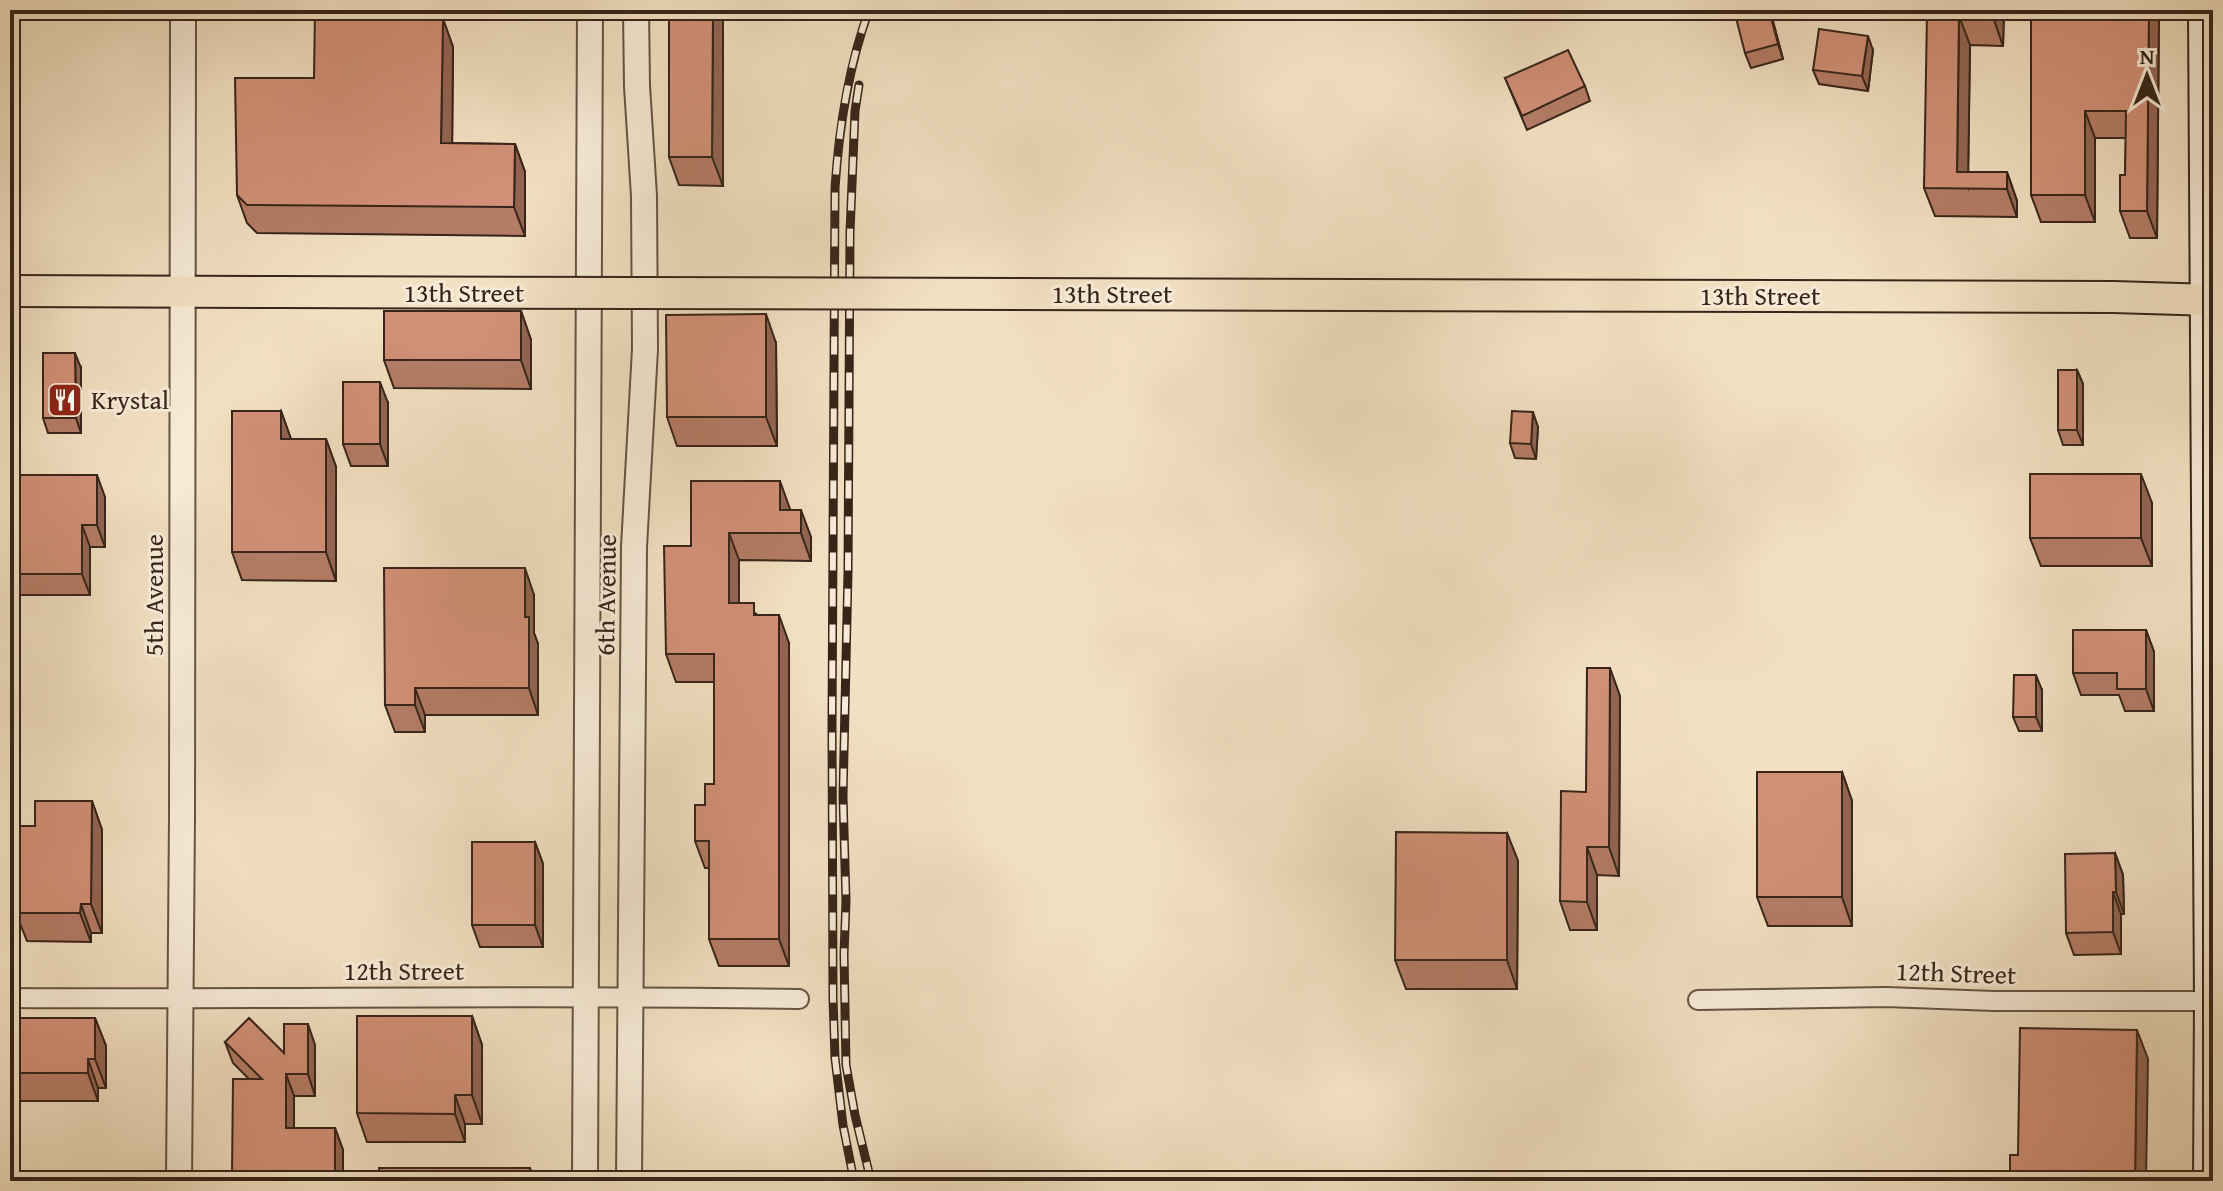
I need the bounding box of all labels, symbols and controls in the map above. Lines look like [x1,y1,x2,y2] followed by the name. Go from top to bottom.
[2107,36,2187,116] north arrow
[2140,40,2155,72] text: N
[404,273,524,312] street label: 13th Street
[1052,274,1172,313] street label: 13th Street
[1700,276,1820,315] street label: 13th Street
[91,380,169,419] place label: Krystal
[46,381,84,419] restaurant icon: Krystal
[134,534,173,656] street label: 5th Avenue
[585,534,626,656] street label: 6th Avenue
[344,951,464,990] street label: 12th Street
[1895,951,2017,994] street label: 12th Street

